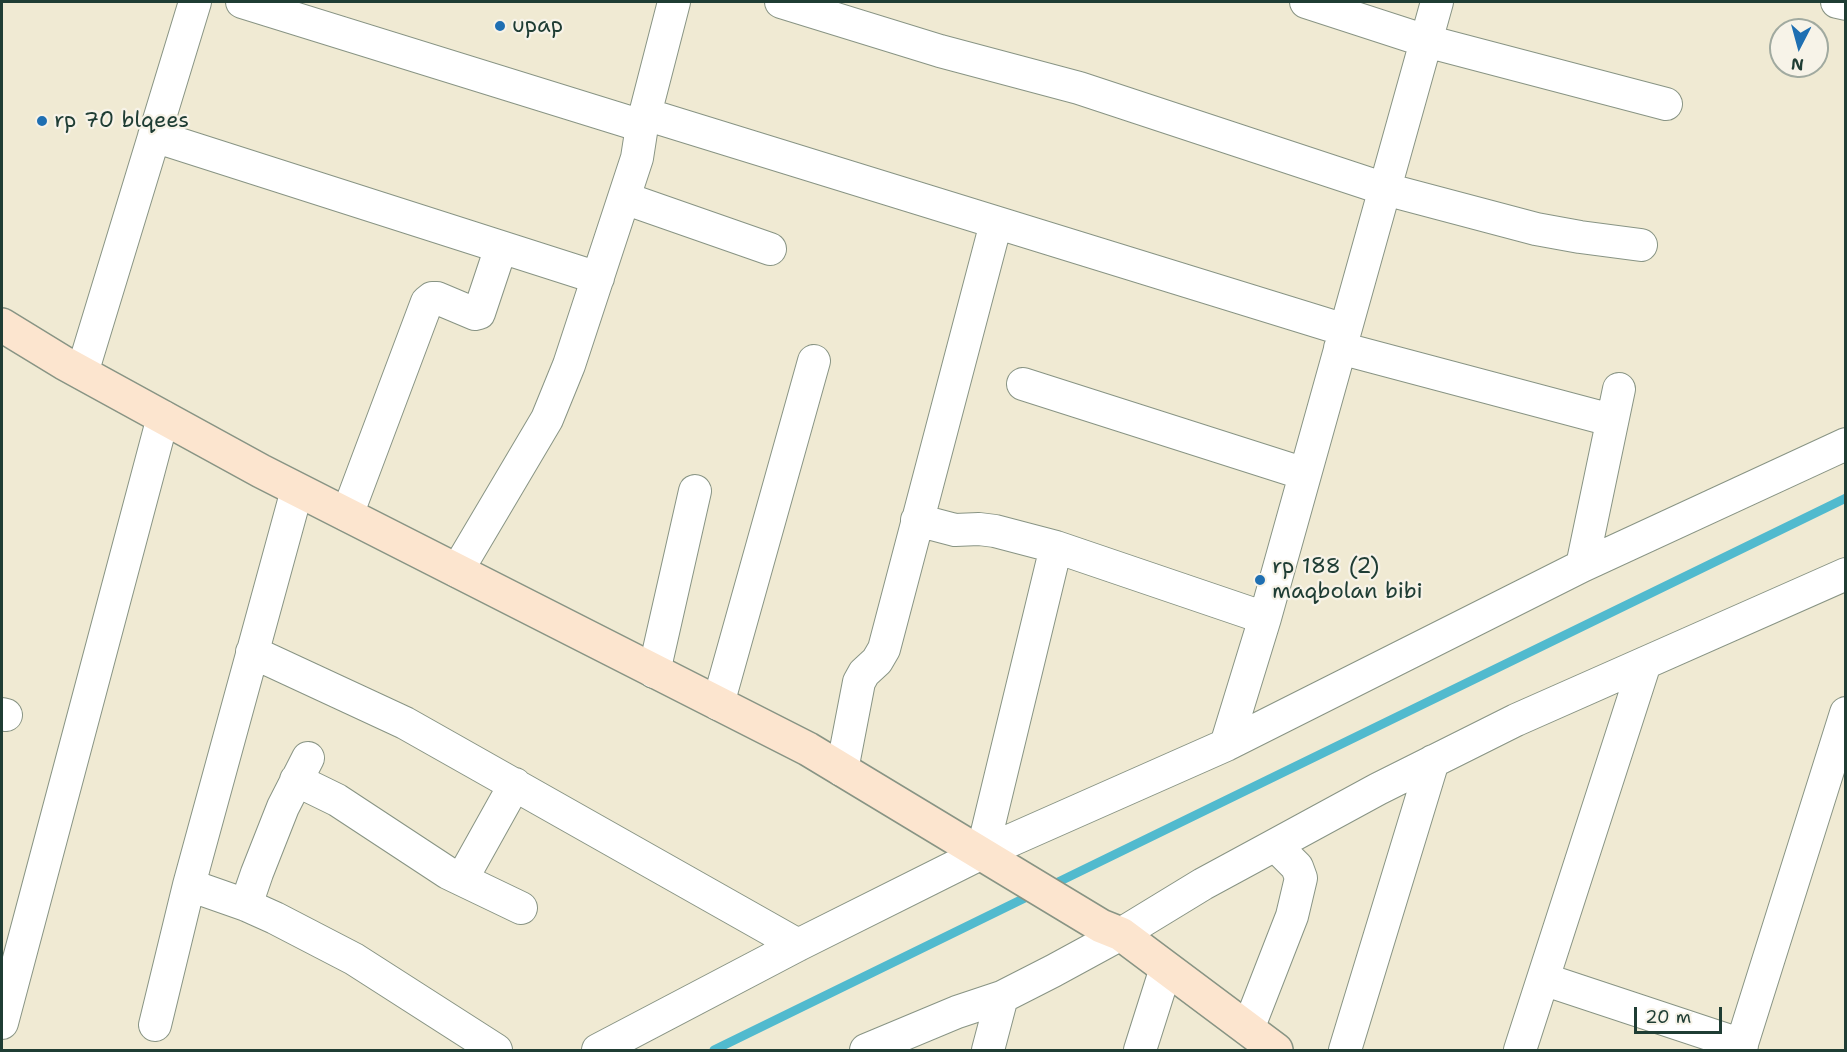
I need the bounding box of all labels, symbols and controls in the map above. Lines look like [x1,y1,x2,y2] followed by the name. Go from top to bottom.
[512,13,563,39] place label: upap
[1769,18,1829,78] north arrow
[493,19,507,33] marker: upap
[1790,53,1805,76] text: N
[54,108,189,134] place label: rp 70 blqees
[35,114,49,128] marker: rp 70 blqees
[1272,554,1423,606] place label: rp 188 (2) maqbolan bibi
[1253,573,1267,587] marker: rp 188 (2) maqbolan bibi
[1637,995,1726,1033] scale bar
[1645,1005,1691,1029] text: 20 m

